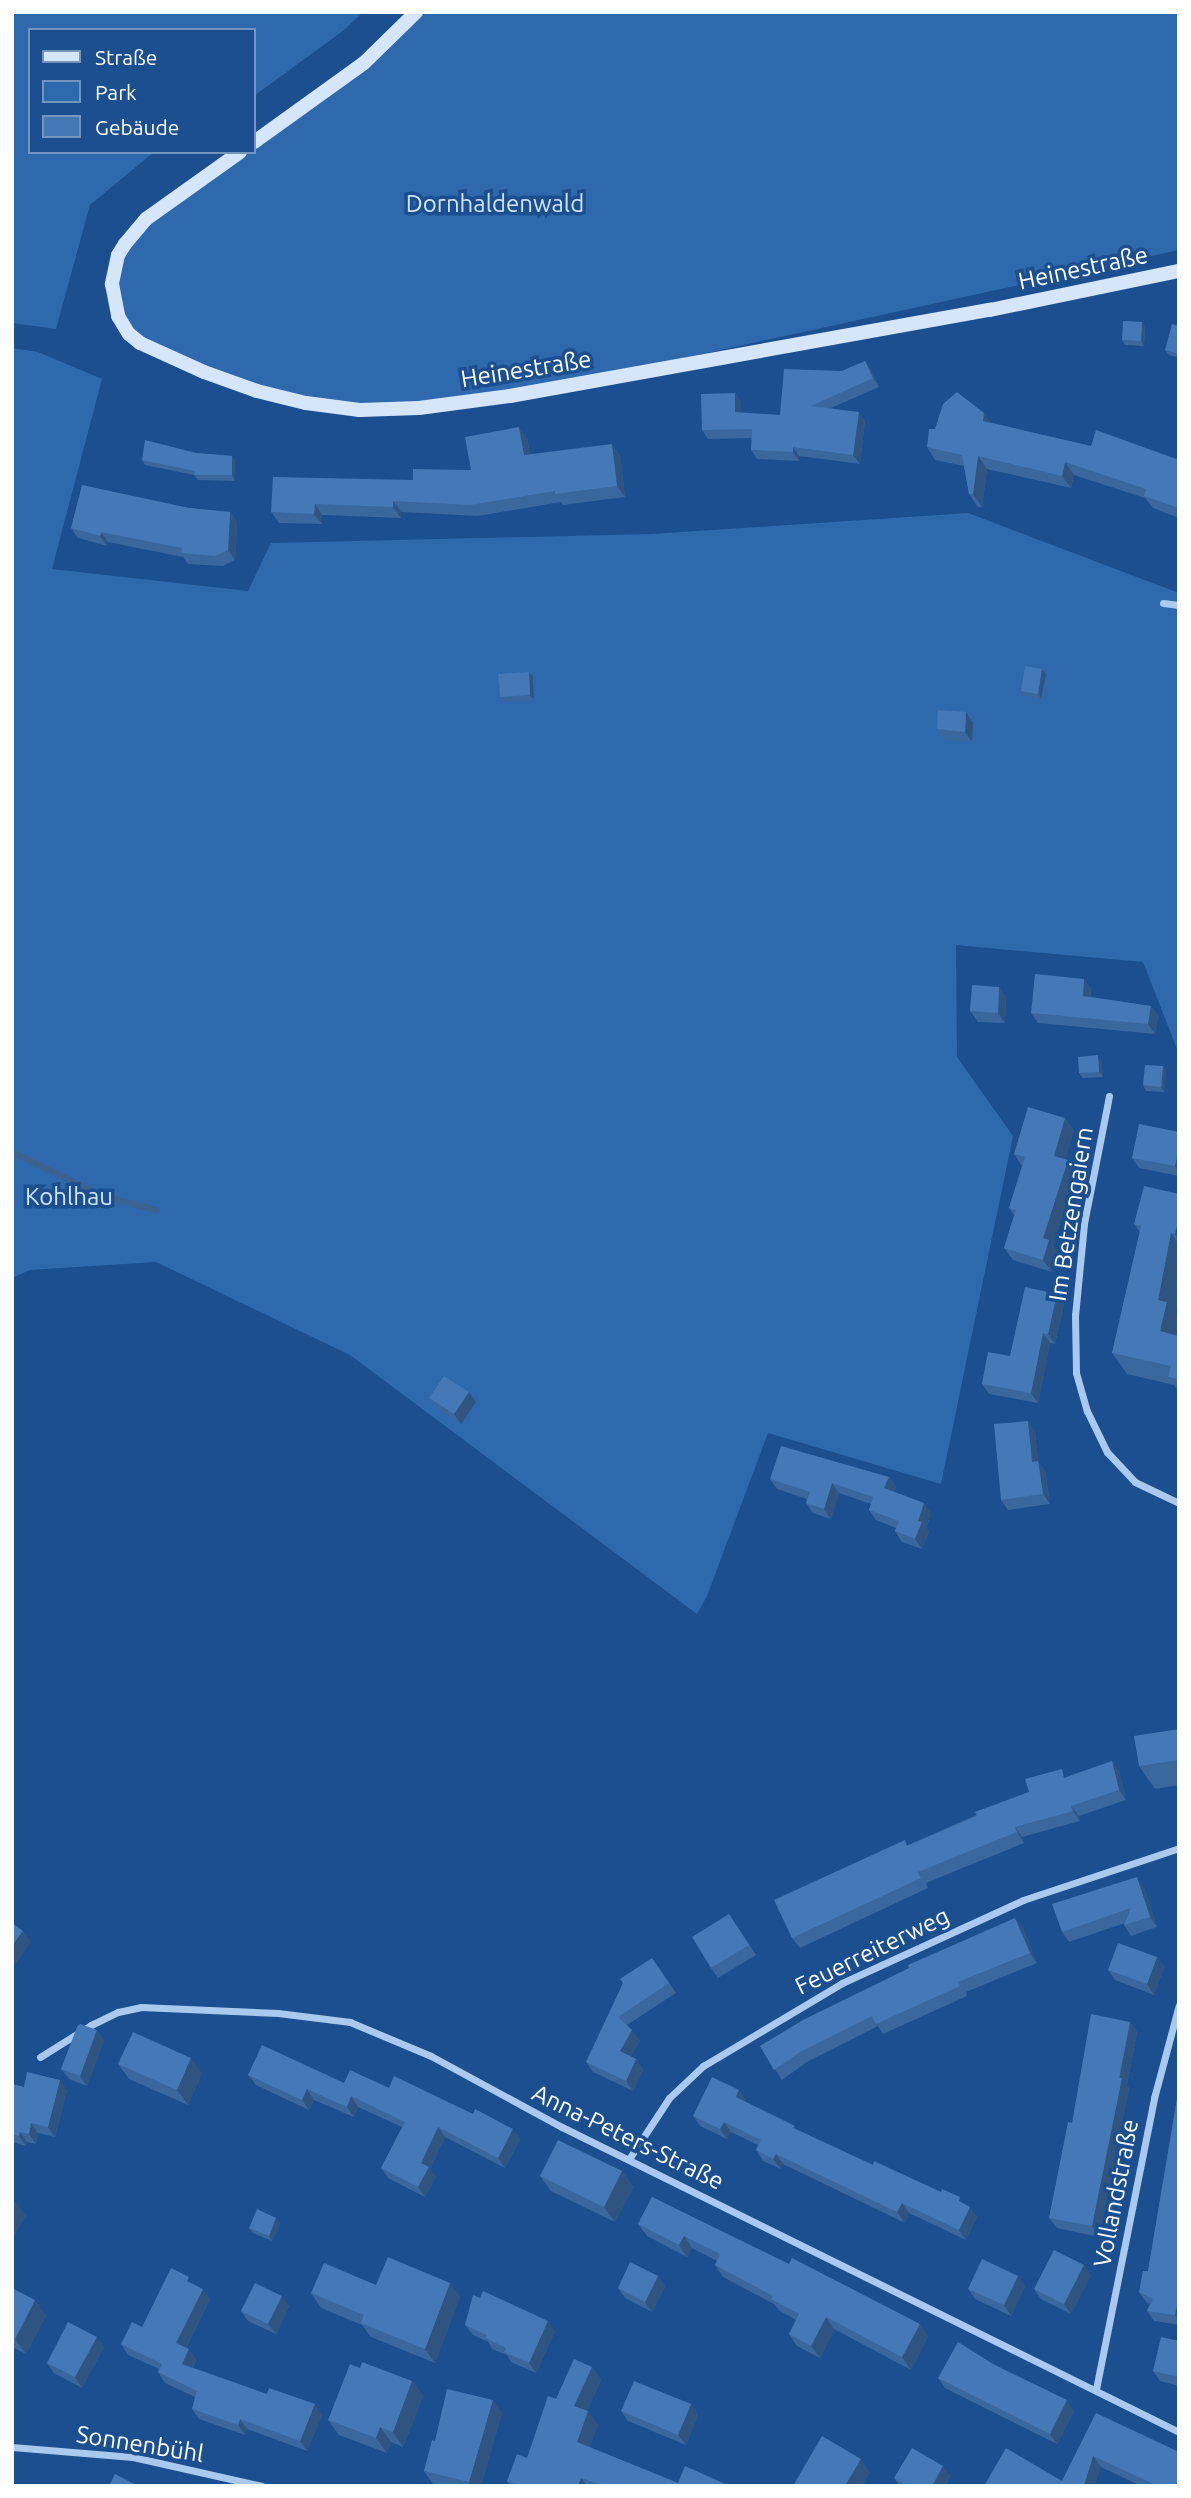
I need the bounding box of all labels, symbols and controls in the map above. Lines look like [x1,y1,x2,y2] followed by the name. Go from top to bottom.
[28,28,256,154] legend
[95,45,157,69] text: Straße
[95,80,137,104] text: Park
[95,115,179,139] text: Gebäude
[406,190,584,218] park label: Dornhaldenwald
[1016,240,1150,296] street label: Heinestraße
[459,344,593,394] street label: Heinestraße
[1043,1125,1099,1303] street label: Im Betzengaiern
[25,1183,113,1211] park label: Kohlhau
[790,1901,954,2001] street label: Feuerreiterweg
[527,2078,729,2196] street label: Anna-Peters-Straße
[1088,2117,1144,2269] street label: Vollandstraße
[74,2420,206,2468] street label: Sonnenbühl

